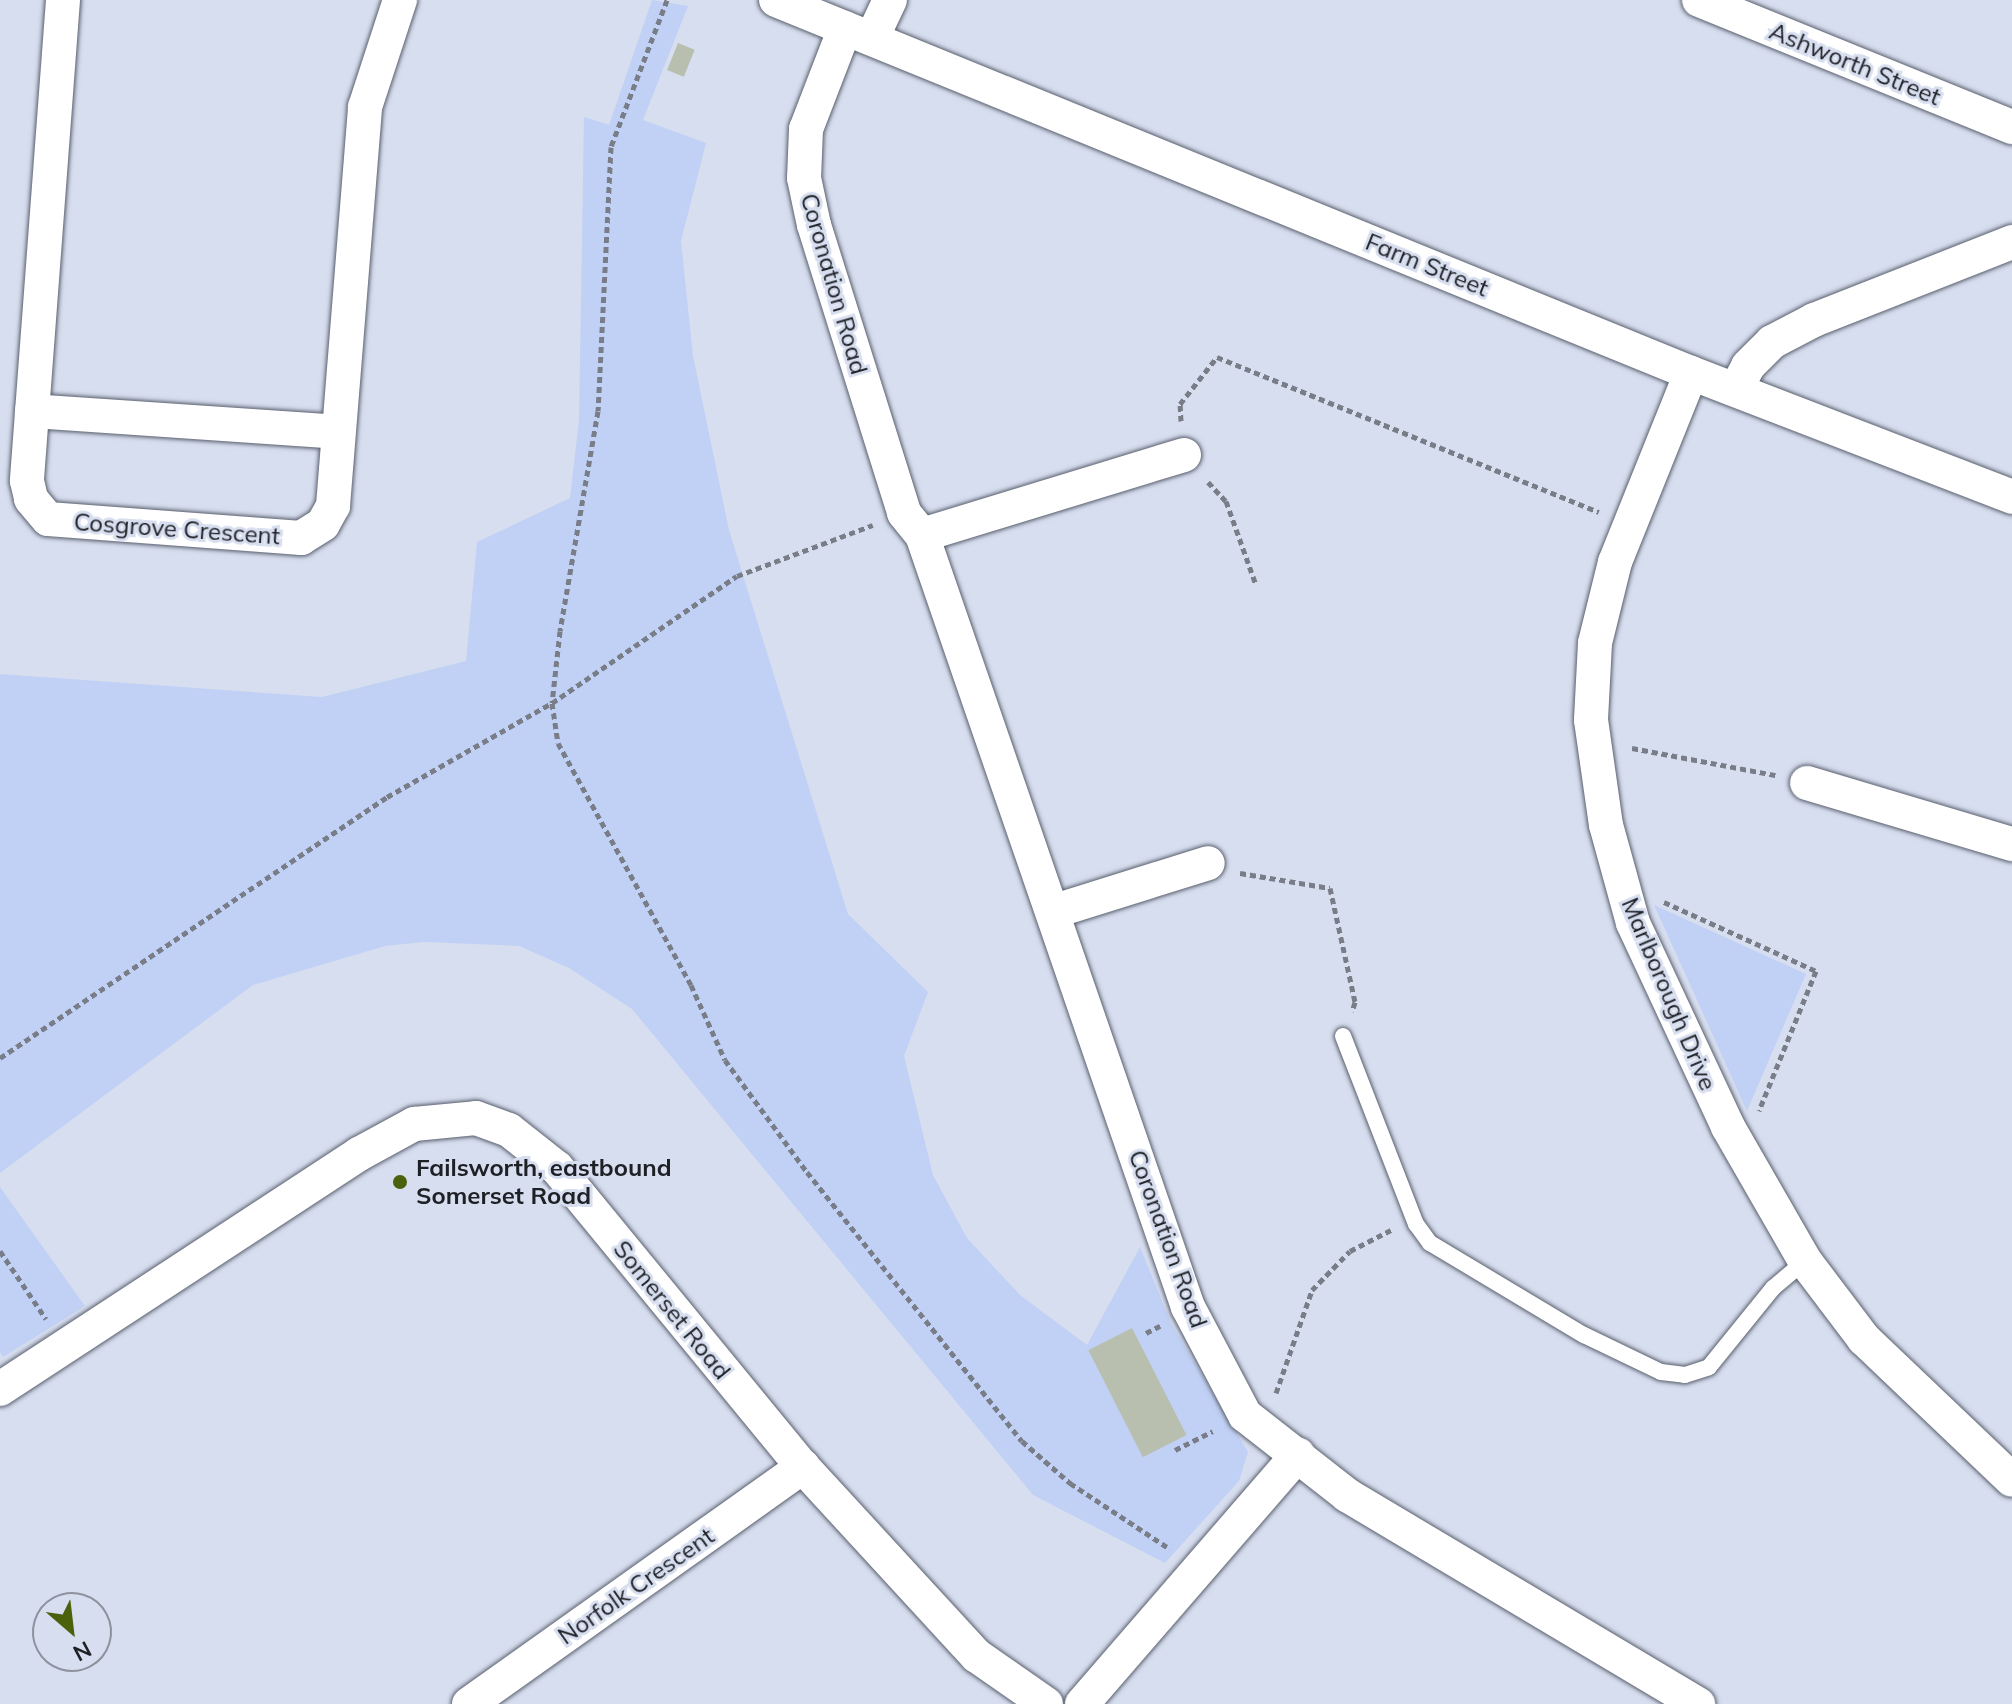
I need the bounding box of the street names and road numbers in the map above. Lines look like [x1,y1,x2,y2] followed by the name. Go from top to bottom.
[1765,17,1945,111] street label: Ashworth Street
[794,190,874,378] street label: Coronation Road
[1361,227,1493,303] street label: Farm Street
[73,507,281,551] street label: Cosgrove Crescent
[1615,893,1723,1095] street label: Marlborough Drive
[1122,1146,1214,1332] street label: Coronation Road
[607,1235,737,1385] street label: Somerset Road
[552,1521,720,1651] street label: Norfolk Crescent

